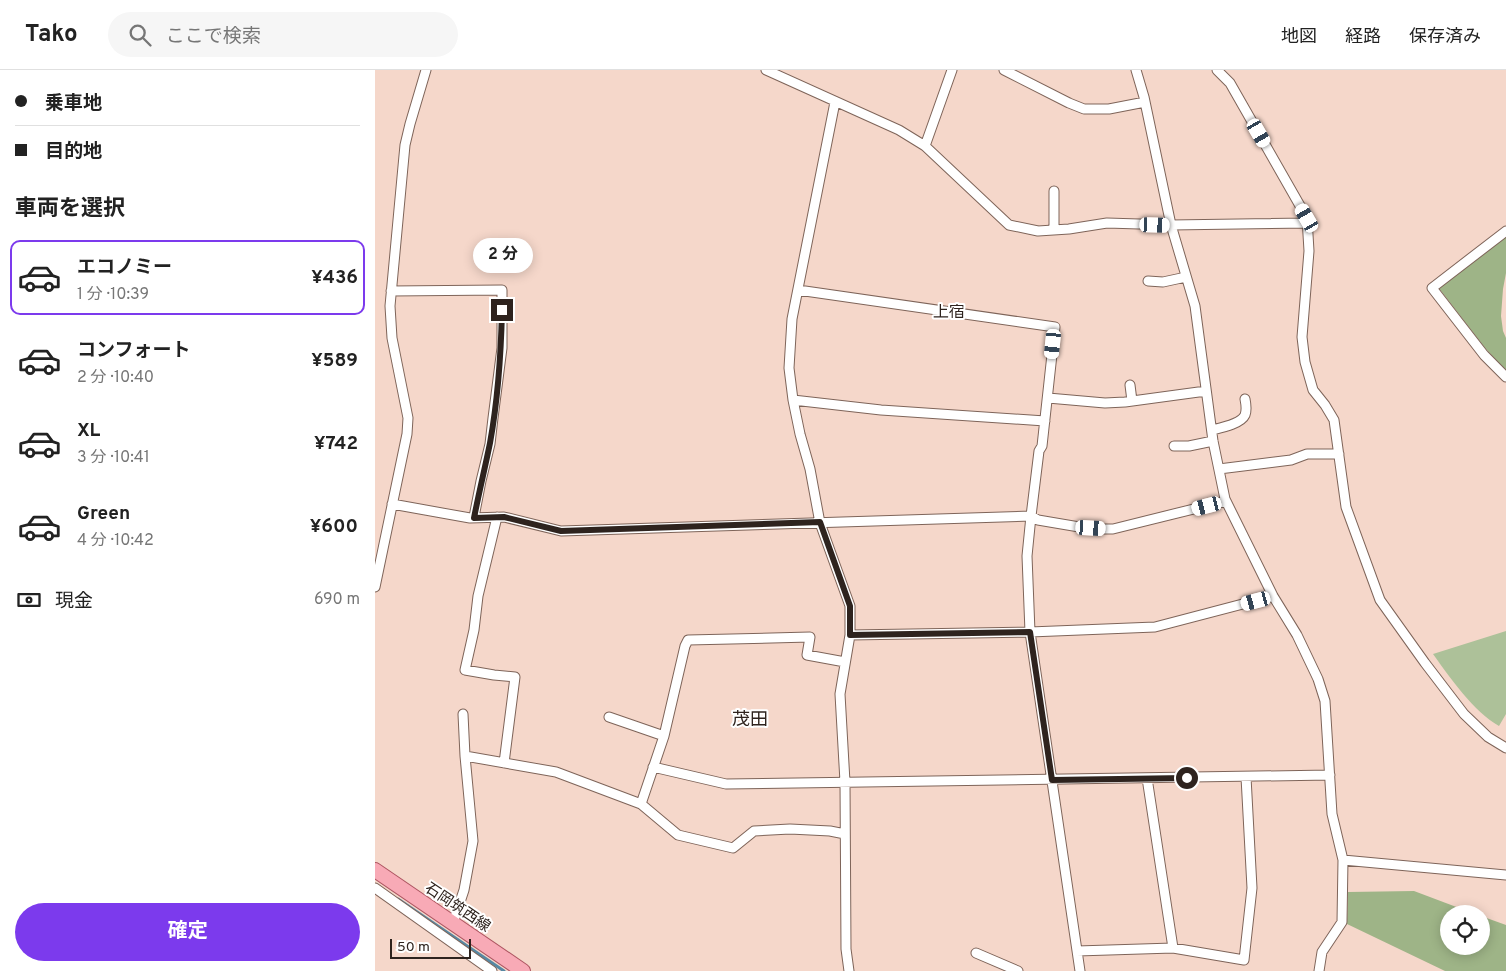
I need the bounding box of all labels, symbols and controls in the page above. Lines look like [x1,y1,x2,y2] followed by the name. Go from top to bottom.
[108,12,458,57] search box
[25,20,78,50] text: Tako
[126,21,154,49] icon: search
[166,25,261,49] text: ここで検索
[1281,26,1317,49] text: 地図
[1345,26,1381,49] text: 経路
[1409,26,1481,49] text: 保存済み
[45,92,102,116] text: 乗車地
[1245,116,1272,150] car
[45,140,102,164] text: 目的地
[15,196,125,223] text: 車両を選択
[1293,201,1320,235] car
[1139,217,1170,233] car
[472,238,532,272] callout: 2 分
[488,245,518,265] text: 2 分
[17,255,62,300] icon: car
[77,256,172,280] text: エコノミー
[311,266,358,290] text: ¥436
[77,285,149,305] text: 1 分 · 10:39
[491,299,513,321] route end
[933,303,965,323] district label: 上宿
[1043,328,1062,360] car
[17,338,62,383] icon: car
[77,339,190,363] text: コンフォート
[311,349,358,373] text: ¥589
[77,368,154,388] text: 2 分 · 10:40
[77,419,100,443] text: XL
[17,421,62,466] icon: car
[314,432,358,456] text: ¥742
[77,448,150,468] text: 3 分 · 10:41
[1190,495,1223,517] car
[77,502,130,526] text: Green
[17,504,62,549] icon: car
[310,515,358,539] text: ¥600
[1075,520,1106,536] car
[77,531,154,551] text: 4 分 · 10:42
[15,586,43,614] icon: cash
[55,590,93,614] text: 現金
[314,590,360,610] text: 690 m
[1239,590,1272,612] car
[732,709,768,732] district label: 茂田
[1176,767,1198,789] route start
[421,879,494,937] street label: 石岡筑西線
[15,903,360,961] button: 確定
[1440,905,1490,955] map controls
[1440,905,1490,955] button: locate
[390,936,471,959] scale bar
[397,939,430,956] text: 50 m

